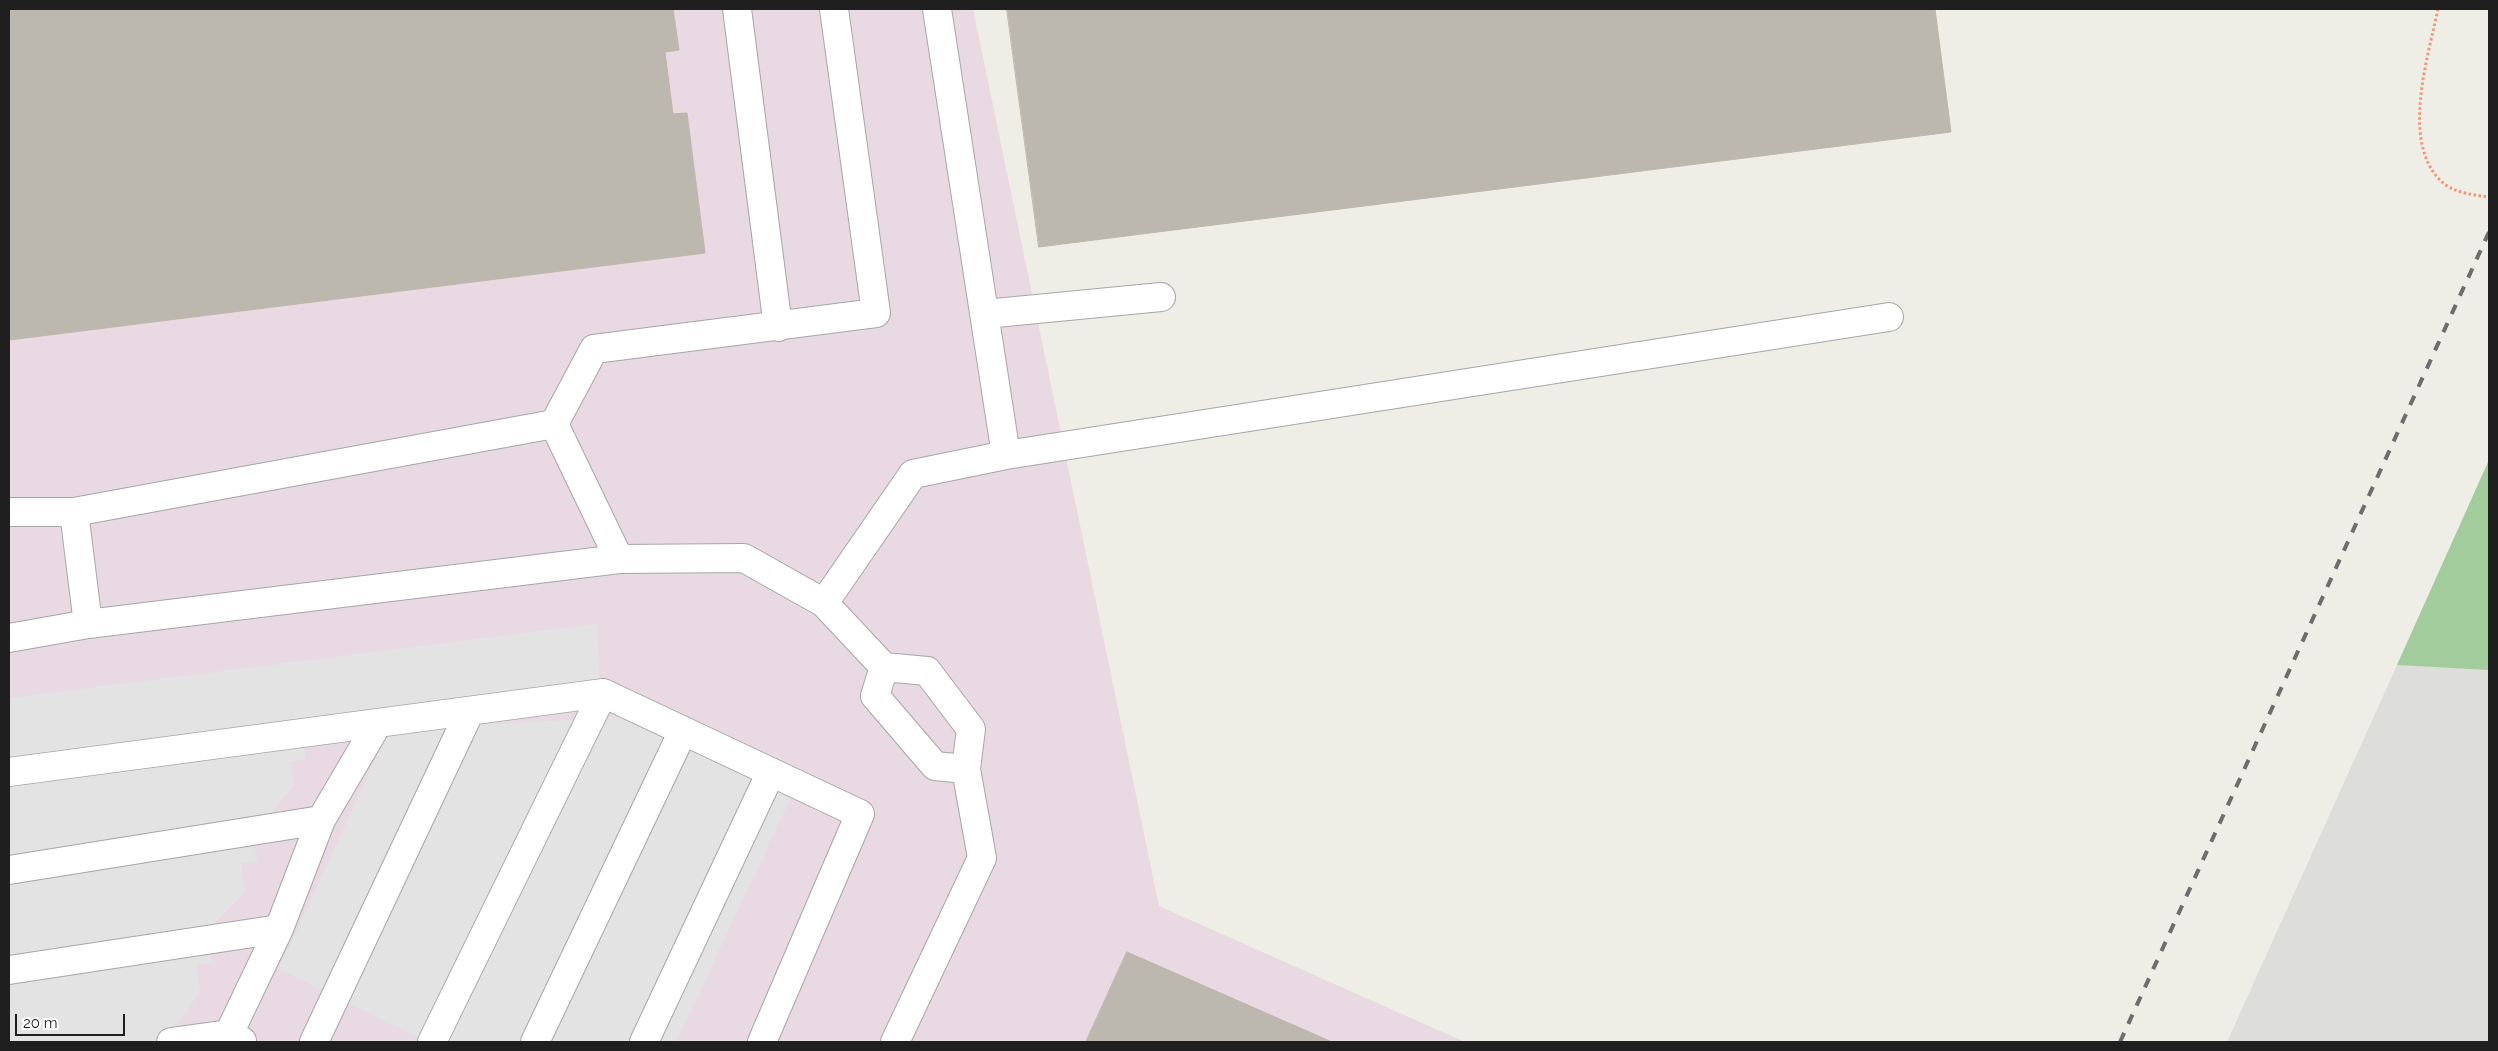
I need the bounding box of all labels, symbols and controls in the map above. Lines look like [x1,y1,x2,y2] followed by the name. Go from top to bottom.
[18,1004,128,1036] scale bar
[23,1014,58,1032] text: 20 m

